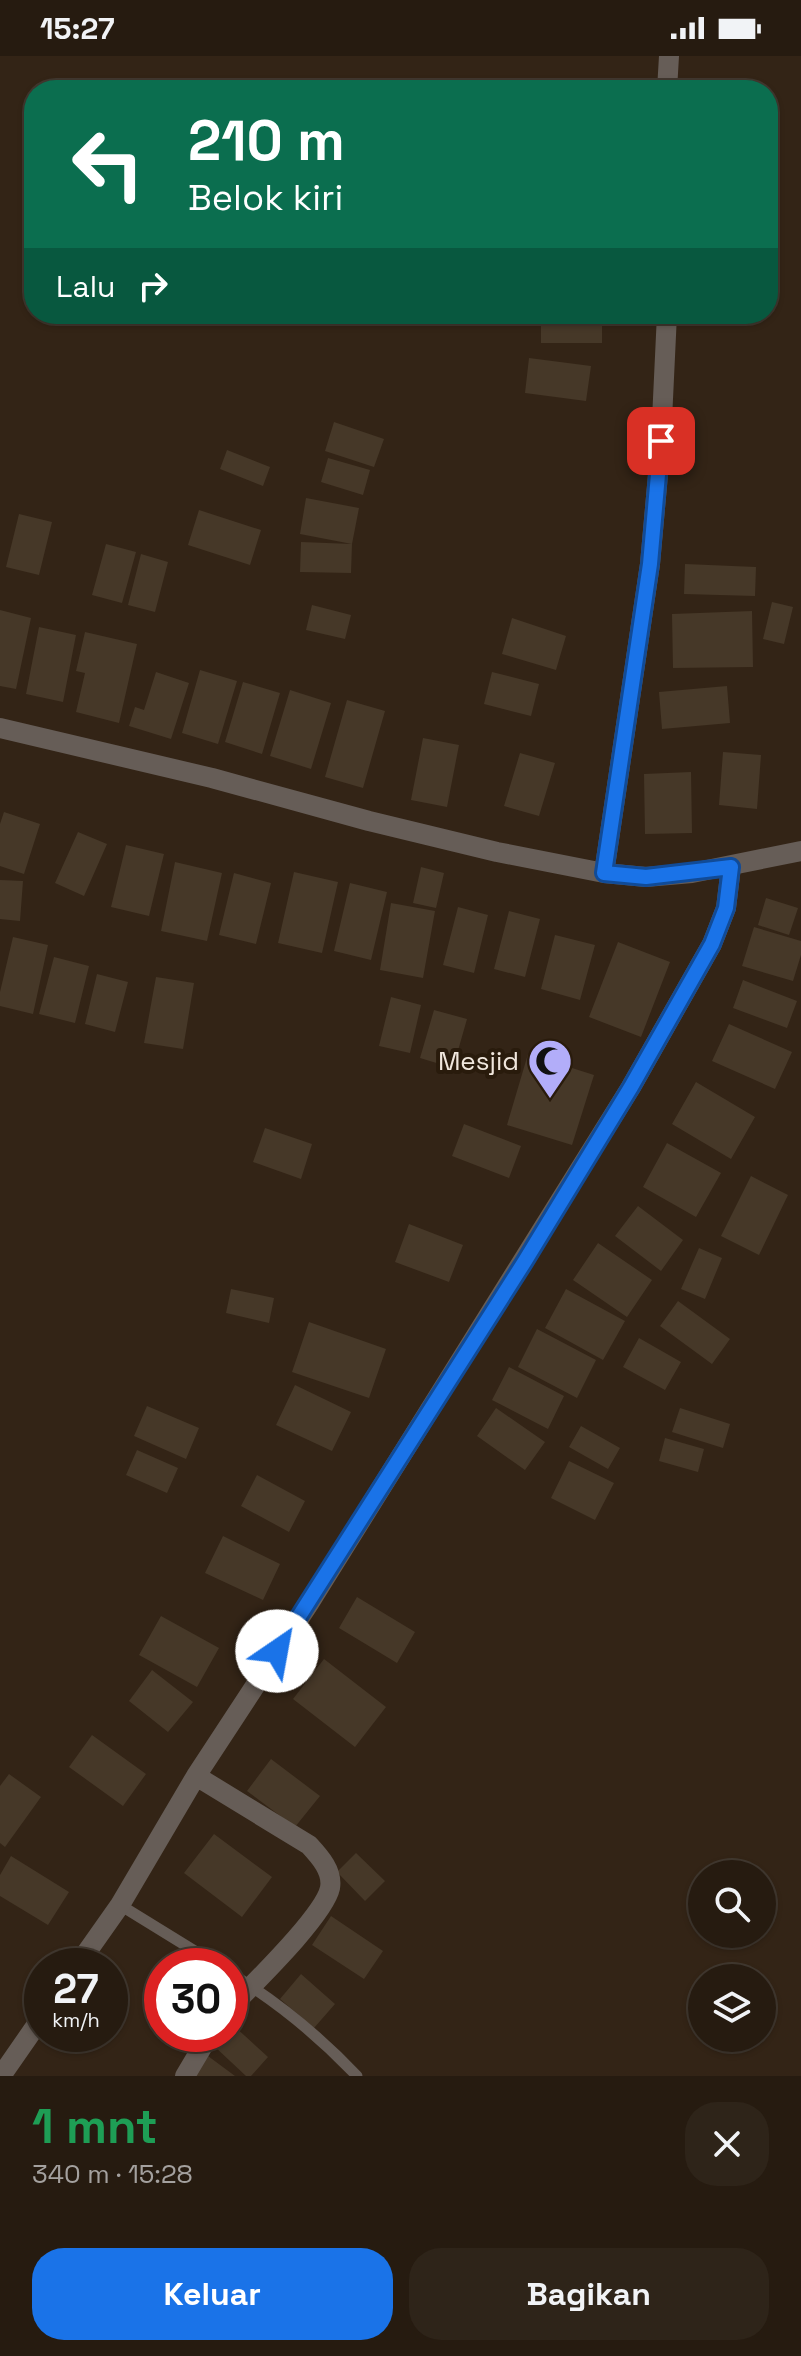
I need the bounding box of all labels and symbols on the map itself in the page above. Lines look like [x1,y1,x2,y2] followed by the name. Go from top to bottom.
[627,407,695,475] pin
[526,1037,574,1100] mosque icon: Mesjid
[438,1044,519,1078] place label: Mesjid
[235,1609,319,1693] position arrow
[144,1948,248,2052] speed limit sign: 30

